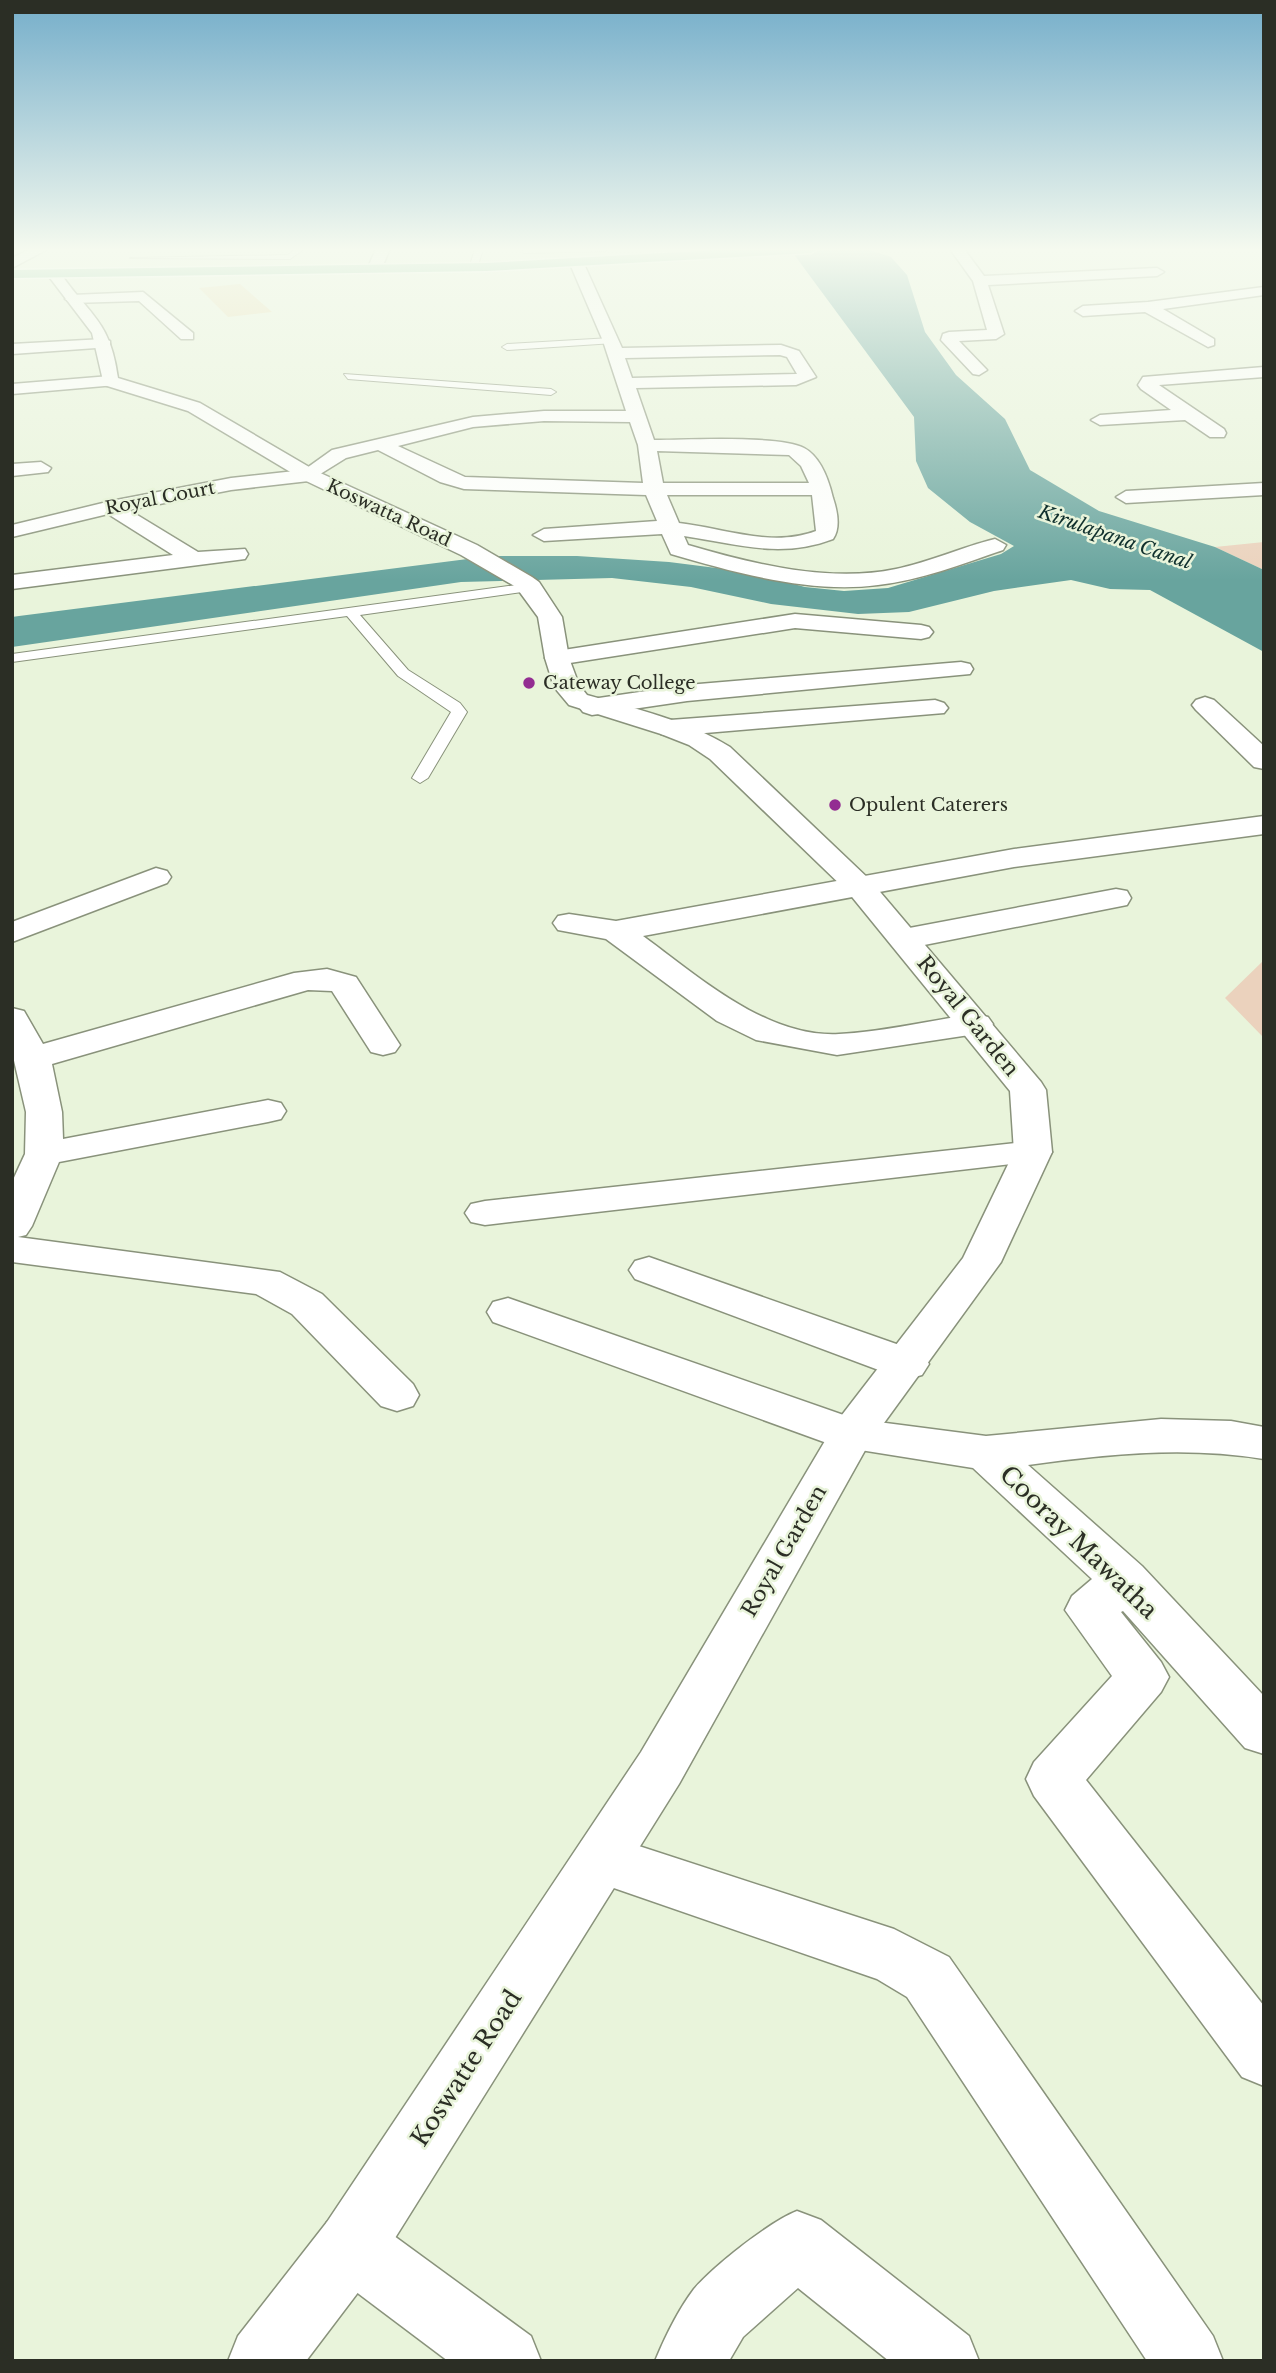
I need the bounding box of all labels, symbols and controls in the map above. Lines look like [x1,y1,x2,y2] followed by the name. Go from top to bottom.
[323,475,455,551] street label: Koswatta Road
[103,477,217,519] street label: Royal Court
[1034,500,1195,574] water label: Kirulapana Canal
[543,672,696,694] place label: Gateway College
[521,675,537,691] marker: Gateway College
[849,794,1008,816] place label: Opulent Caterers
[827,797,843,813] marker: Opulent Caterers
[911,950,1025,1082] street label: Royal Garden
[994,1459,1164,1625] street label: Cooray Mawatha
[736,1481,832,1621] street label: Royal Garden
[405,1984,527,2152] street label: Koswatte Road

